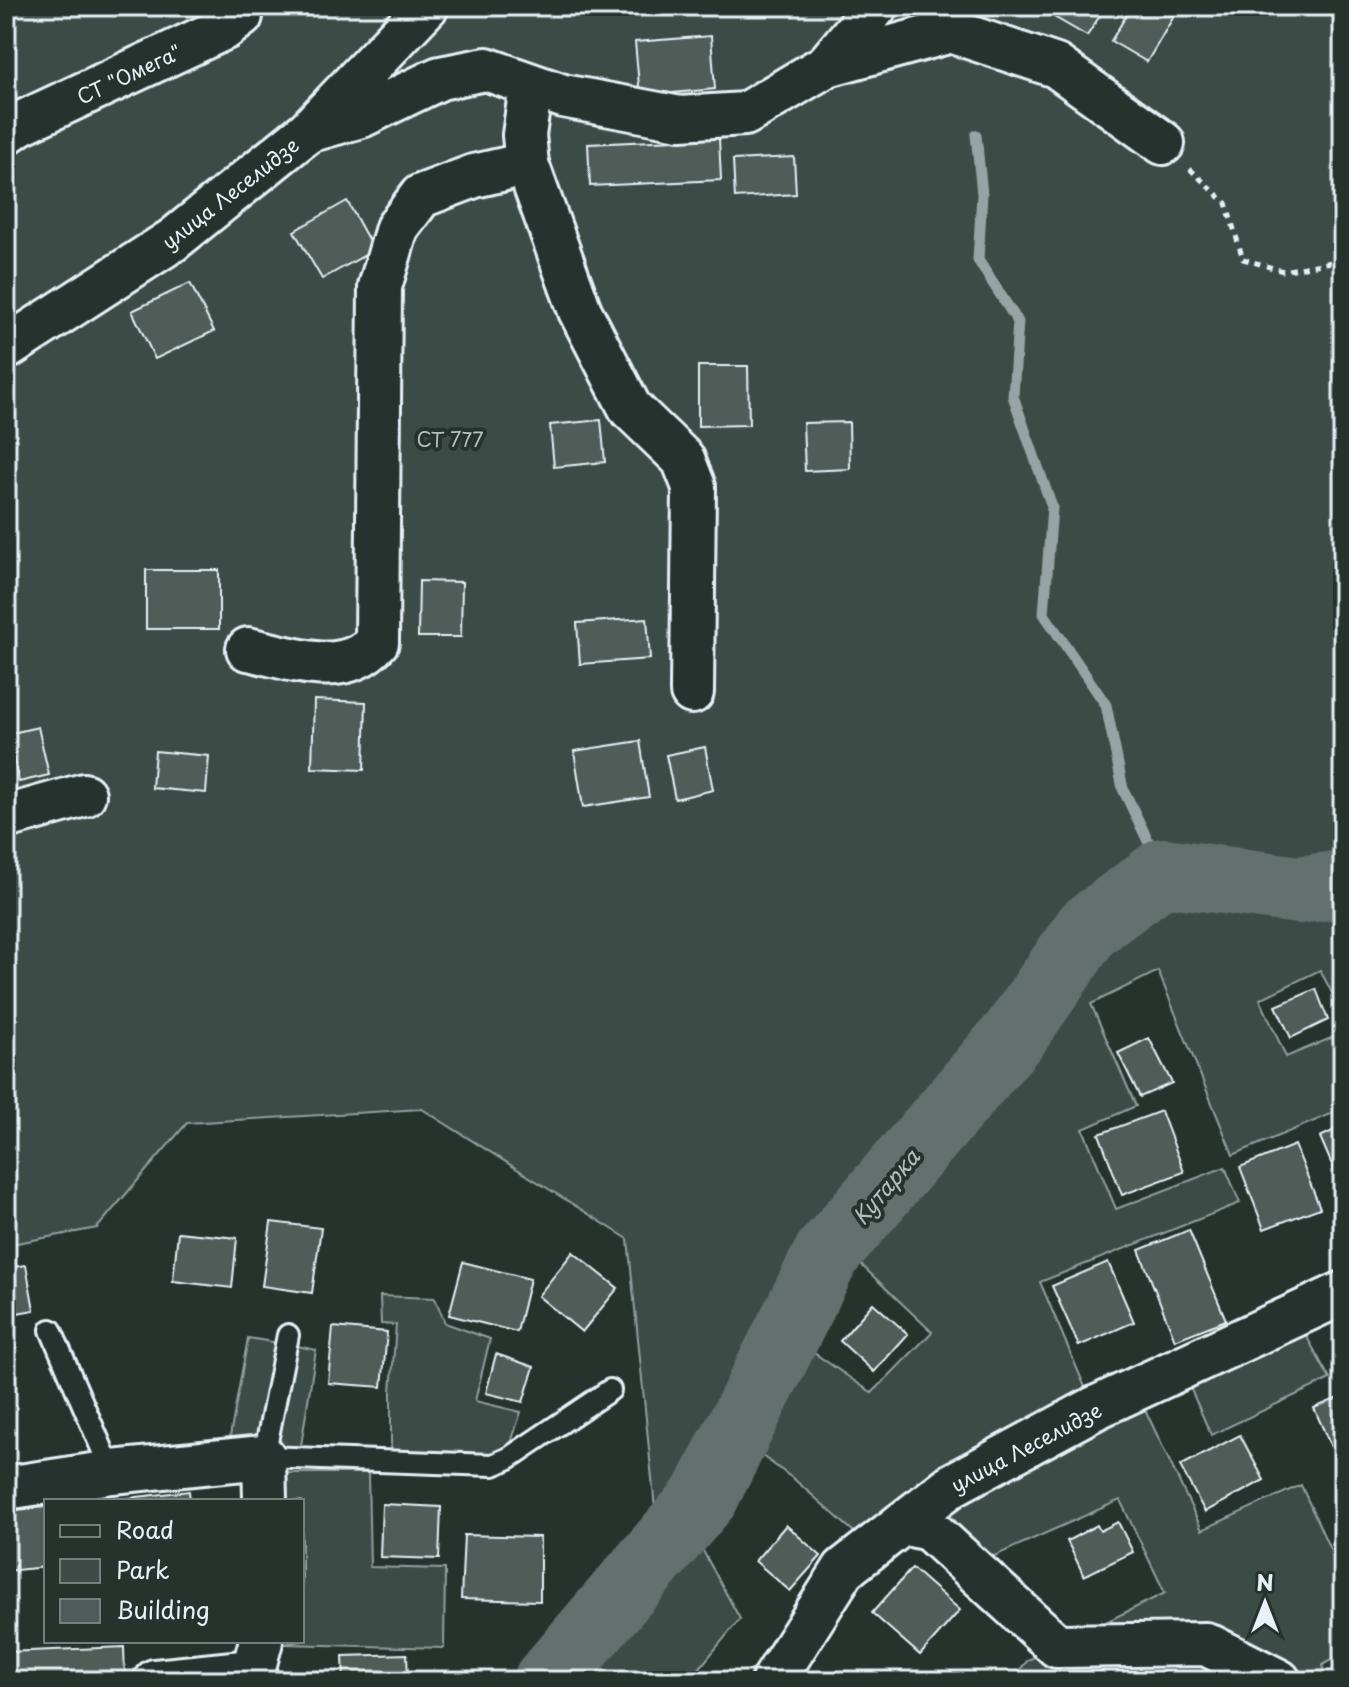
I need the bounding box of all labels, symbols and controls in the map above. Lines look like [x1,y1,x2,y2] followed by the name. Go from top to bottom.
[72,37,186,111] street label: СТ "Омега"
[155,130,305,256] street label: улица Леселидзе
[417,424,483,454] park label: СТ 777
[844,1140,927,1231] water label: Кутарка
[945,1395,1107,1499] street label: улица Леселидзе
[44,1499,304,1643] legend
[116,1511,174,1547] text: Road
[116,1551,170,1587] text: Park
[1225,1563,1305,1643] north arrow
[1256,1565,1274,1598] text: N
[116,1591,210,1627] text: Building

